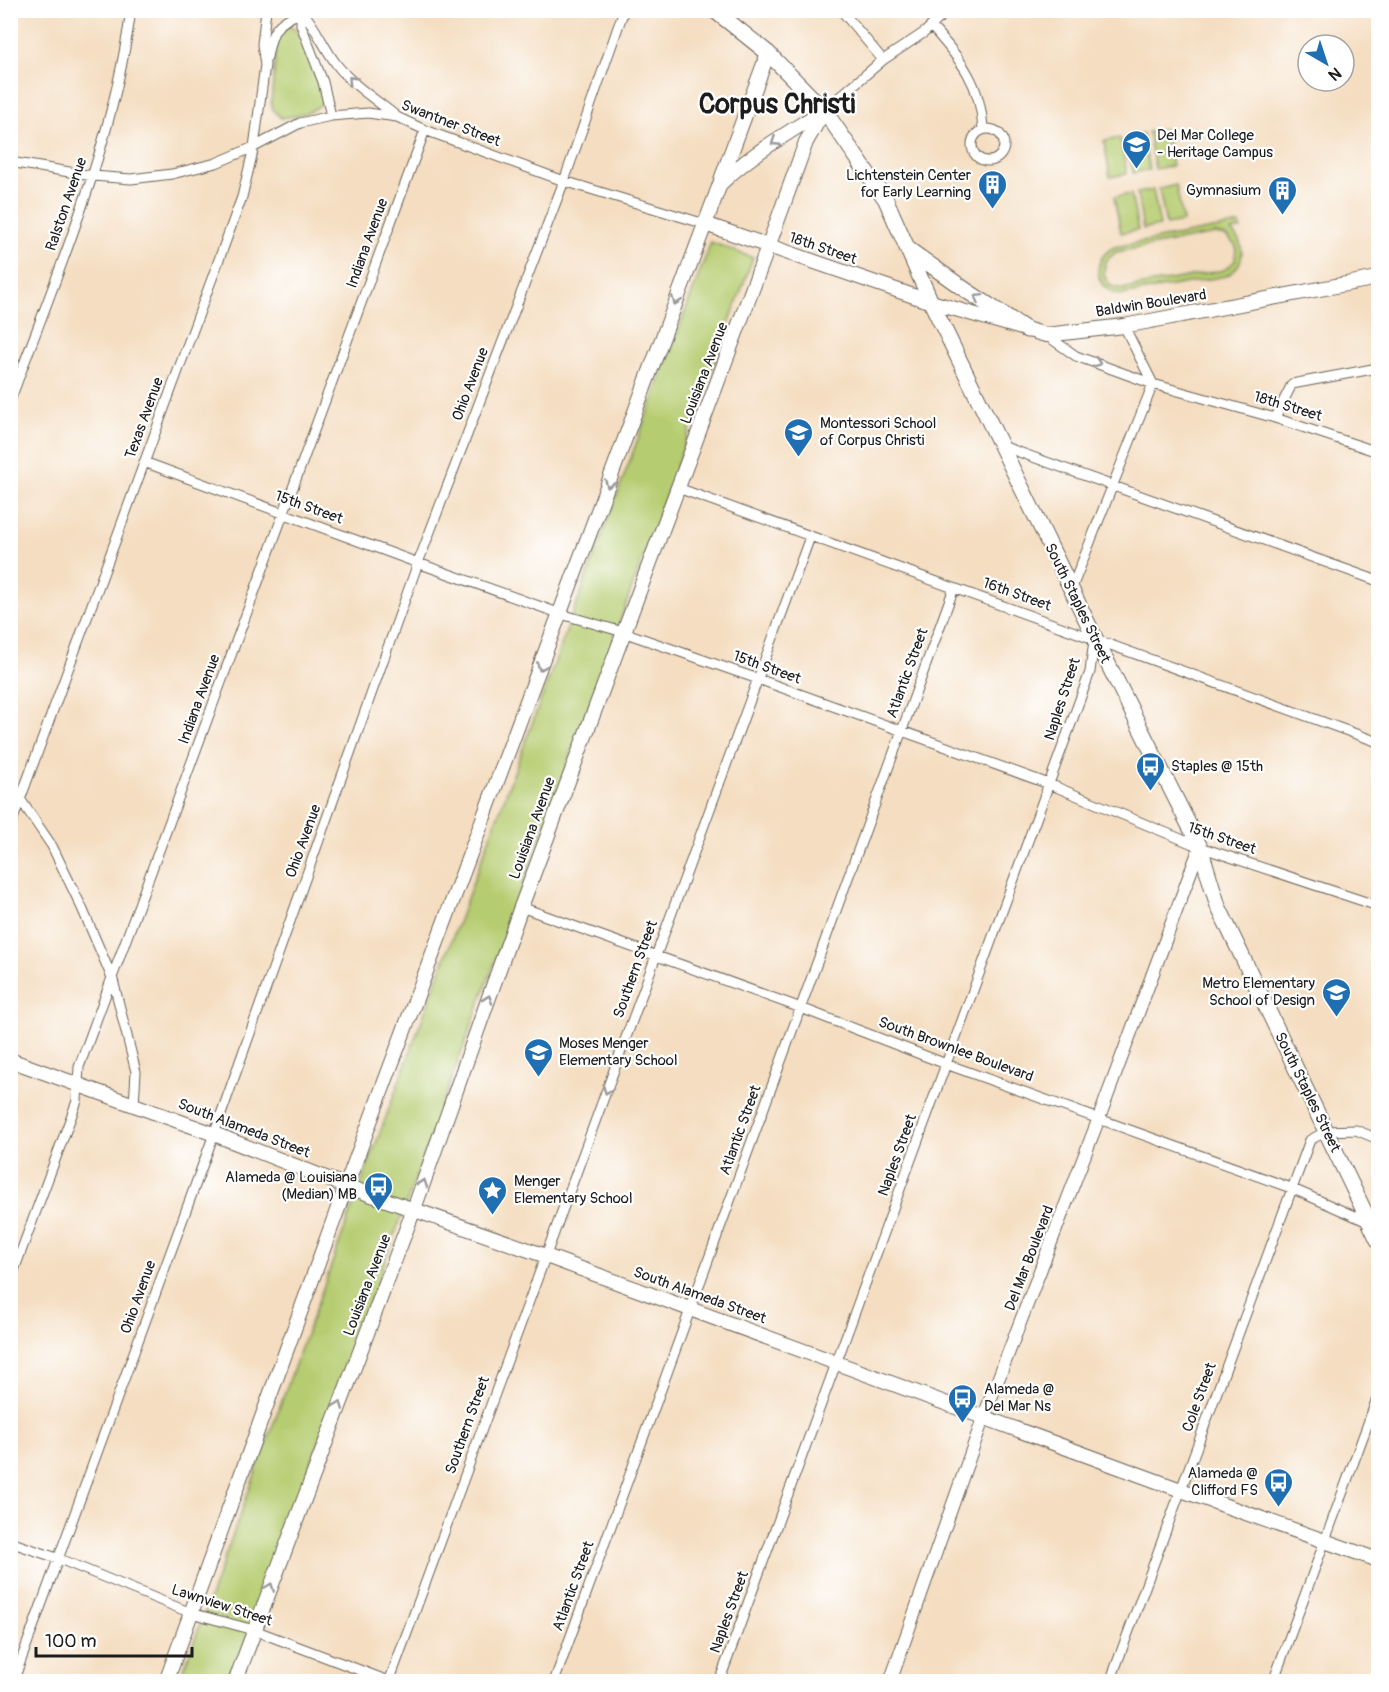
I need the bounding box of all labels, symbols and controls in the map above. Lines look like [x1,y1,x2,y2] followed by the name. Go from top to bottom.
[1296,33,1356,93] north arrow
[1324,63,1345,85] text: N
[348,77,359,88] one-way arrow
[699,88,855,121] district label: Corpus Christi
[398,96,504,151] street label: Swantner Street
[1157,126,1273,162] place label: Del Mar College - Heritage Campus
[1120,128,1152,170] school or university icon: Del Mar College - Heritage Campus
[771,135,782,146] one-way arrow
[42,154,92,253] street label: Ralston Avenue
[846,166,972,202] place label: Lichtenstein Center for Early Learning
[976,168,1008,210] building icon: Lichtenstein Center for Early Learning
[1266,174,1298,216] building icon: Gymnasium
[1186,181,1261,200] place label: Gymnasium
[342,195,393,291] street label: Indiana Avenue
[786,228,860,269] street label: 18th Street
[1094,285,1208,322] street label: Baldwin Boulevard
[974,294,984,306] one-way arrow
[671,295,683,306] one-way arrow
[676,319,733,427] street label: Louisiana Avenue
[448,344,493,423] street label: Ohio Avenue
[1091,356,1101,369] one-way arrow
[121,374,168,462] street label: Texas Avenue
[1251,387,1325,426] street label: 18th Street
[820,414,936,450] place label: Montessori School of Corpus Christi
[783,416,815,458] school or university icon: Montessori School of Corpus Christi
[603,478,616,489] one-way arrow
[272,486,346,529] street label: 15th Street
[1040,540,1115,667] street label: South Staples Street
[980,573,1055,616] street label: 16th Street
[882,625,933,721] street label: Atlantic Street
[730,646,804,689] street label: 15th Street
[174,651,225,747] street label: Indiana Avenue
[1040,655,1085,743] street label: Naples Street
[536,661,548,672] one-way arrow
[1134,750,1166,792] bus stop icon: Staples @ 15th
[1171,757,1263,776] place label: Staples @ 15th
[505,774,560,882] street label: Louisiana Avenue
[281,801,326,881] street label: Ohio Avenue
[1185,818,1259,859] street label: 15th Street
[609,917,662,1021] street label: Southern Street
[1202,974,1316,1010] place label: Metro Elementary School of Design
[1320,976,1352,1018] school or university icon: Metro Elementary School of Design
[480,995,493,1005] one-way arrow
[876,1013,1036,1086] street label: South Brownlee Boulevard
[1270,1029,1345,1156] street label: South Staples Street
[559,1034,678,1070] place label: Moses Menger Elementary School
[522,1036,554,1078] school or university icon: Moses Menger Elementary School
[715,1082,766,1178] street label: Atlantic Street
[601,1085,614,1095] one-way arrow
[175,1095,313,1163] street label: South Alameda Street
[874,1111,921,1199] street label: Naples Street
[225,1168,357,1204] place label: Alameda @ Louisiana (Median) MB
[362,1170,394,1212] bus stop icon: Alameda @ Louisiana (Median) MB
[514,1172,633,1208] place label: Menger Elementary School
[477,1174,509,1216] place icon: Menger Elementary School
[416,1178,429,1189] one-way arrow
[1001,1203,1058,1313] street label: Del Mar Boulevard
[339,1231,396,1339] street label: Louisiana Avenue
[116,1257,161,1337] street label: Ohio Avenue
[631,1263,770,1329] street label: South Alameda Street
[1178,1359,1221,1434] street label: Cole Street
[441,1373,494,1477] street label: Southern Street
[984,1380,1055,1416] place label: Alameda @ Del Mar Ns
[947,1382,979,1424] bus stop icon: Alameda @ Del Mar Ns
[332,1400,345,1411] one-way arrow
[1187,1464,1258,1500] place label: Alameda @ Clifford FS
[1263,1466,1295,1508] bus stop icon: Alameda @ Clifford FS
[548,1538,599,1634] street label: Atlantic Street
[706,1568,753,1656] street label: Naples Street
[169,1580,276,1631] street label: Lawnview Street
[263,1582,275,1593] one-way arrow
[36,1620,192,1658] scale bar
[45,1630,97,1653] text: 100 m

